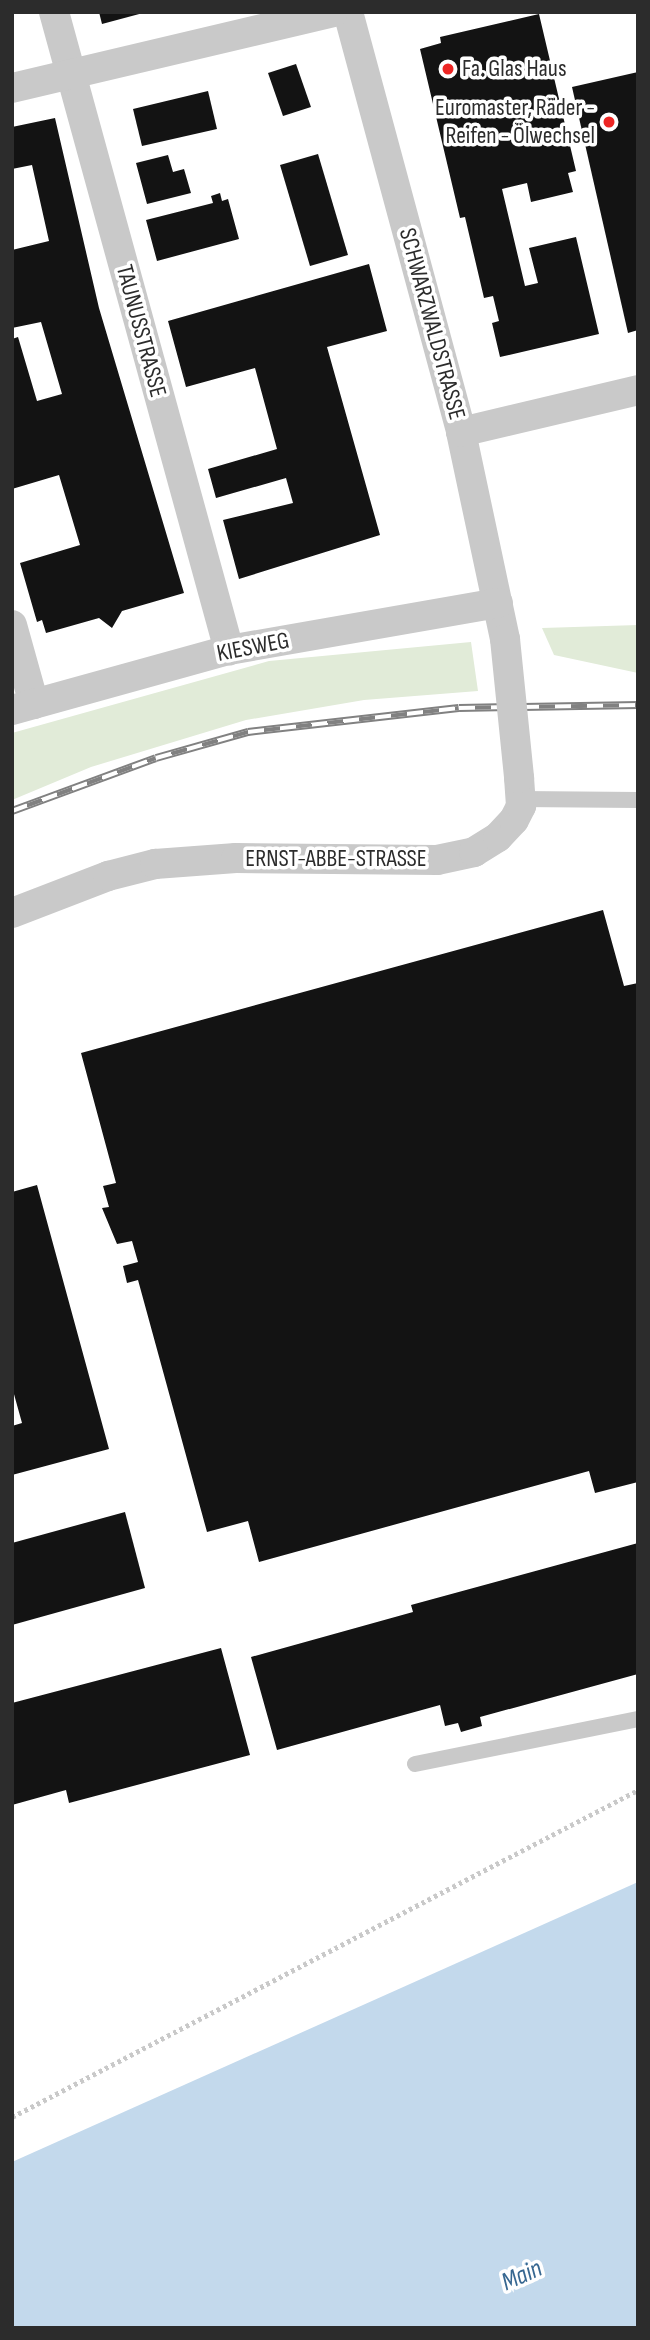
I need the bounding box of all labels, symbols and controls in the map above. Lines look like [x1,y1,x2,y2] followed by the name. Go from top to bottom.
[462,55,566,83] place label: Fa. Glas Haus
[440,61,456,77] marker: Fa. Glas Haus
[435,94,595,150] place label: Euromaster, Räder - Reifen - Ölwechsel
[601,114,617,130] marker: Euromaster, Räder - Reifen - Ölwechsel
[393,225,471,423] street label: SCHWARZWALDSTRASSE
[110,262,172,400] street label: TAUNUSSTRASSE
[214,626,292,668] street label: KIESWEG
[245,845,427,873] street label: ERNST-ABBE-STRASSE
[497,2253,547,2299] water label: Main

